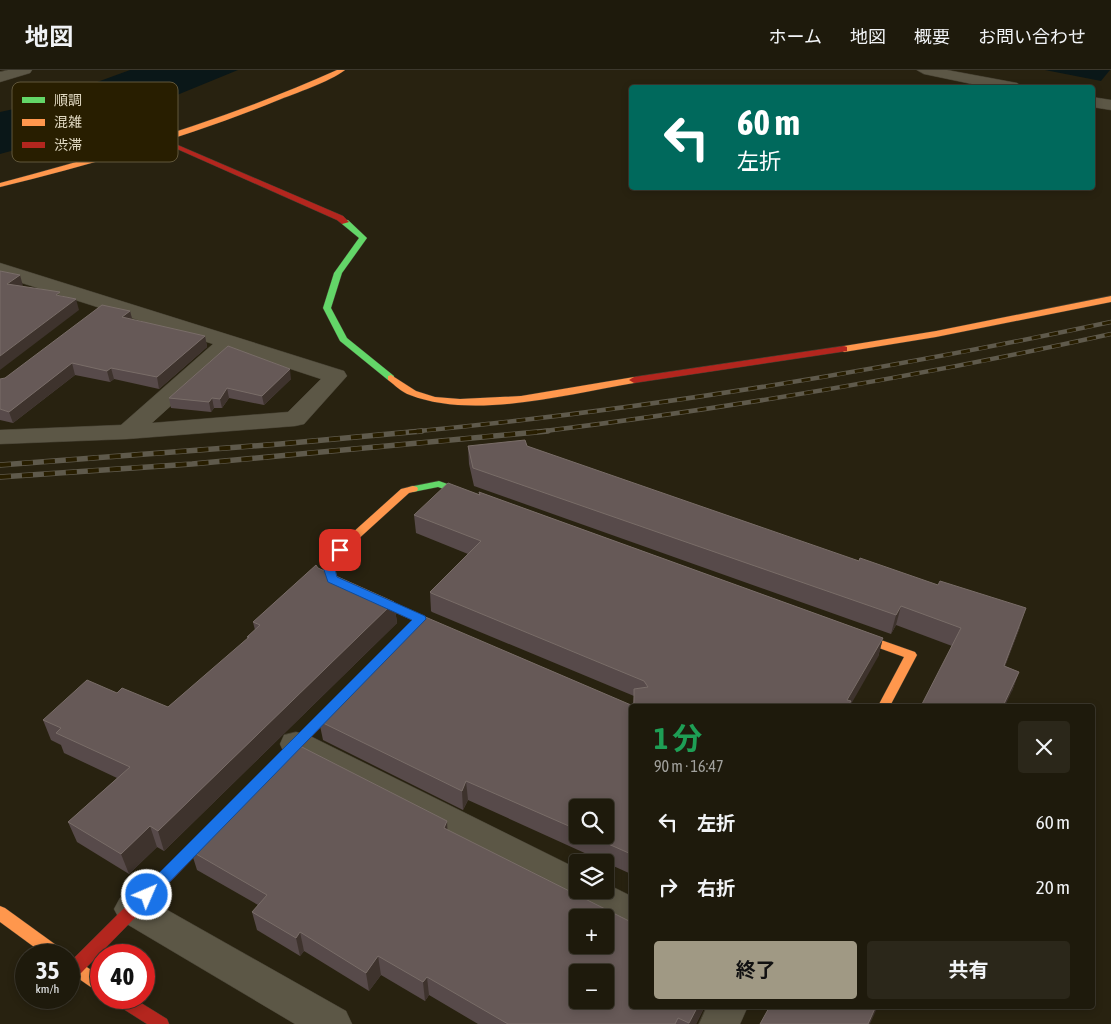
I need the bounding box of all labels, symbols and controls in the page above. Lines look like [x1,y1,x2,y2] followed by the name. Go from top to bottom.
[25,23,73,50] text: 地図
[769,26,822,47] text: ホーム
[850,26,886,47] text: 地図
[914,26,950,47] text: 概要
[978,26,1086,47] text: お問い合わせ
[12,82,178,162] legend
[54,92,82,108] text: 順調
[737,102,800,142] text: 60 m
[654,105,719,170] icon: left
[54,114,82,130] text: 混雑
[54,137,82,153] text: 渋滞
[737,148,781,174] text: 左折
[319,529,361,571] pin
[326,536,354,564] icon: arrive
[654,721,702,755] text: 1 分
[1018,721,1070,773] button: close
[654,757,724,775] text: 90 m · 16:47
[569,799,614,1009] map controls
[569,799,614,844] button: search
[654,808,682,836] icon: left
[1036,811,1070,833] text: 60 m
[697,812,735,834] text: 左折
[569,854,614,899] button: layers
[120,868,172,920] position arrow
[654,873,682,901] icon: right
[1036,876,1070,898] text: 20 m
[697,877,735,899] text: 右折
[569,909,614,954] button: +
[654,941,857,999] button: 終了
[867,941,1070,999] button: 共有
[90,944,155,1009] speed limit sign: 40
[36,956,59,984] text: 35
[569,964,614,1009] button: −
[36,982,59,996] text: km/h

